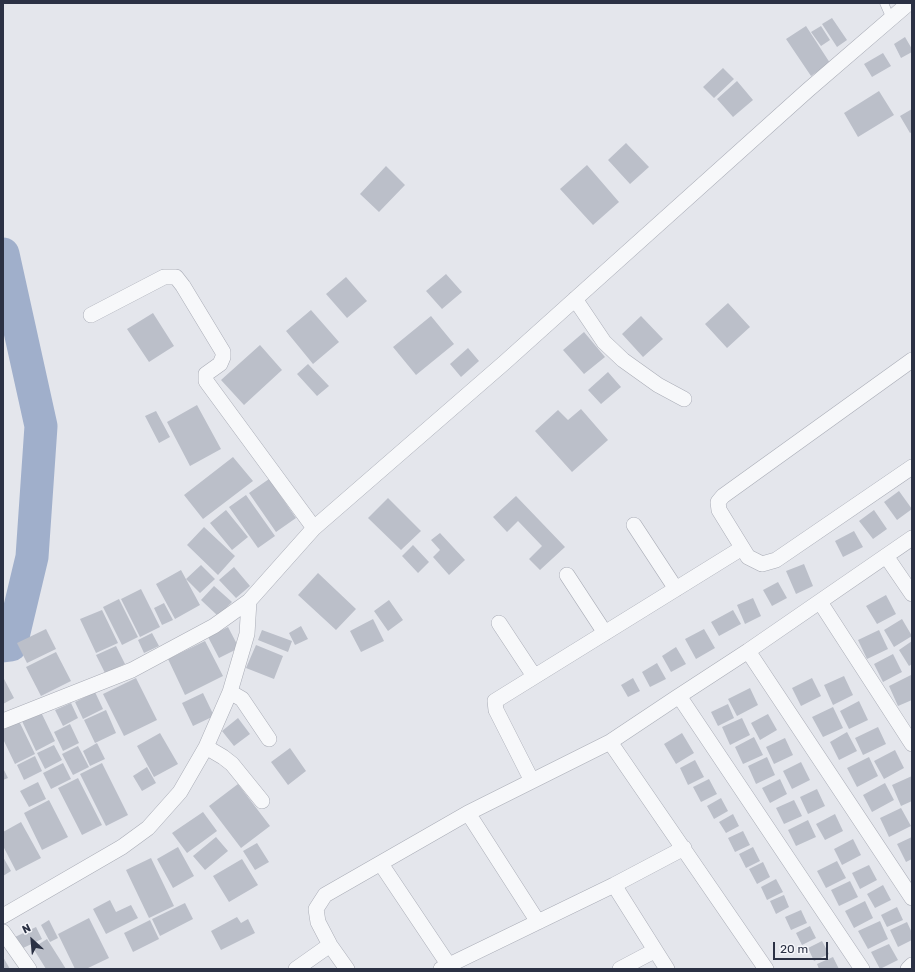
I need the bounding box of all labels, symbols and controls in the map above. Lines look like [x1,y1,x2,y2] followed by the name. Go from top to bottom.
[12,920,52,960] north arrow
[20,921,33,936] text: N
[775,934,830,960] scale bar
[780,942,808,956] text: 20 m

